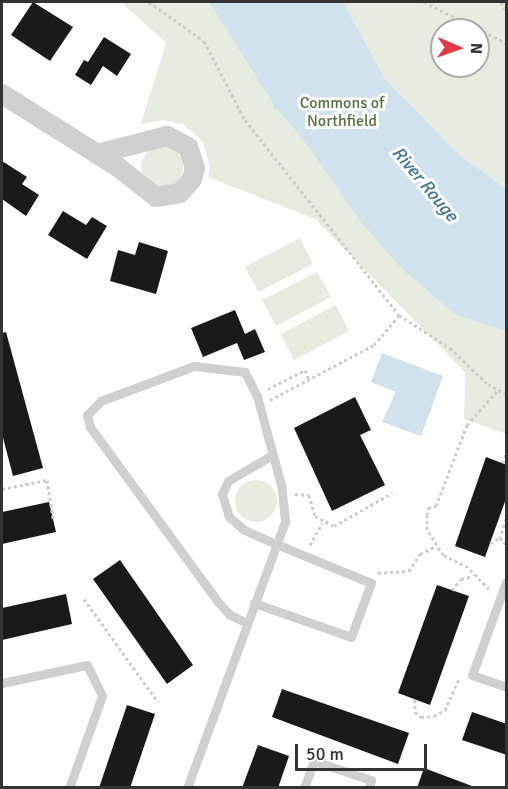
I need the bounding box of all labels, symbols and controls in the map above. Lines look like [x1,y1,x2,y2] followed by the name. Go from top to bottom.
[430,18,490,78] north arrow
[466,43,486,54] text: N
[300,93,384,131] park label: Commons of Northfield
[387,142,463,226] water label: River Rouge
[298,732,430,770] scale bar
[306,743,344,765] text: 50 m

